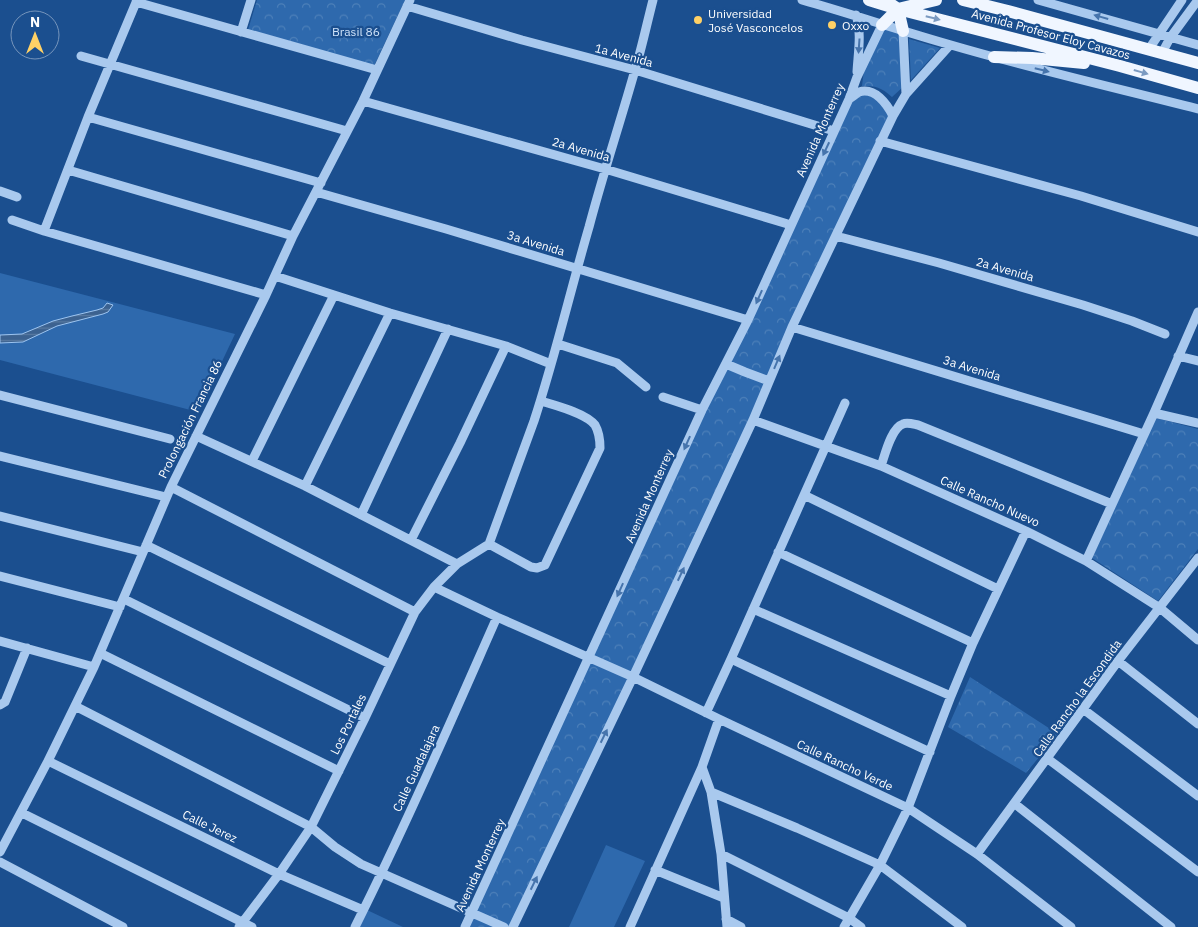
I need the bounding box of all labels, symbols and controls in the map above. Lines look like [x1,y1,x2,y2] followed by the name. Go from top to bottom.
[708,6,803,35] place label: Universidad José Vasconcelos
[970,6,1132,63] street label: Avenida Profesor Eloy Cavazos
[10,10,60,60] north arrow
[30,13,40,31] text: N
[1093,13,1108,21] one-way arrow
[692,14,704,26] marker: Universidad José Vasconcelos
[925,14,940,22] one-way arrow
[842,18,870,33] place label: Oxxo
[826,19,838,31] marker: Oxxo
[332,24,380,39] park label: Brasil 86
[855,38,863,54] one-way arrow
[593,40,655,70] street label: 1a Avenida
[1034,66,1049,74] one-way arrow
[1133,68,1148,76] one-way arrow
[793,81,847,179] street label: Avenida Monterrey
[550,134,612,165] street label: 2a Avenida
[822,142,830,156] one-way arrow
[505,227,567,259] street label: 3a Avenida
[974,254,1036,285] street label: 2a Avenida
[754,290,762,304] one-way arrow
[941,352,1003,384] street label: 3a Avenida
[774,355,782,369] one-way arrow
[155,357,225,481] street label: Prolongación Francia 86
[683,435,691,450] one-way arrow
[622,447,676,545] street label: Avenida Monterrey
[938,472,1042,530] street label: Calle Rancho Nuevo
[677,566,685,581] one-way arrow
[615,583,624,598] one-way arrow
[1029,636,1125,759] street label: Calle Rancho la Escondida
[327,691,369,757] street label: Los Portales
[389,721,443,814] street label: Calle Guadalajara
[601,729,609,743] one-way arrow
[795,736,896,794] street label: Calle Rancho Verde
[180,806,240,846] street label: Calle Jerez
[452,816,508,914] street label: Avenida Monterrey
[531,876,539,890] one-way arrow

